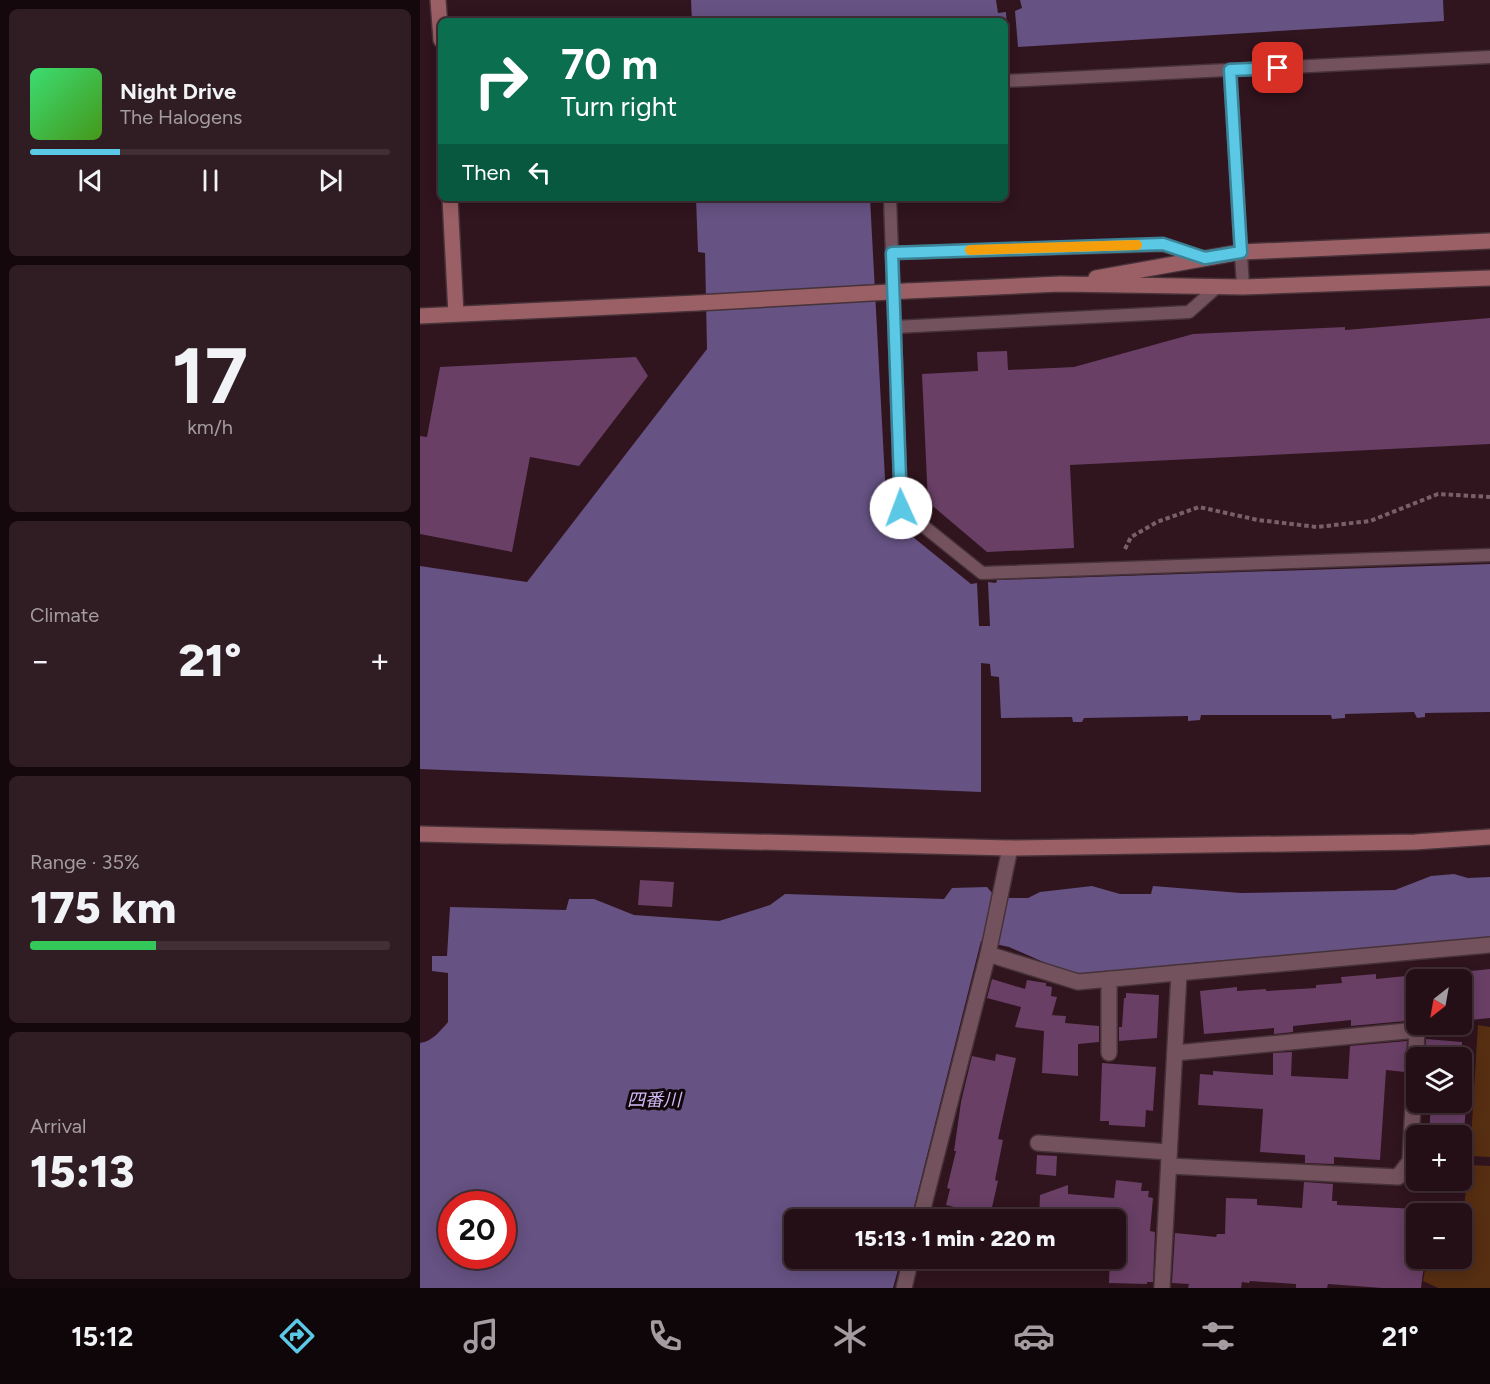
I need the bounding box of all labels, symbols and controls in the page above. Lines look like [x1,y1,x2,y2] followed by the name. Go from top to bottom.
[561,39,658,90] text: 70 m
[462,42,540,120] icon: right
[1252,42,1303,93] pin
[1261,51,1294,84] icon: arrive
[120,78,236,105] text: Night Drive
[561,90,677,123] text: Turn right
[120,105,242,129] text: The Halogens
[523,156,556,189] icon: left
[462,159,511,186] text: Then
[74,164,107,197] icon: previous
[194,164,227,197] icon: pause
[314,164,347,197] icon: next
[172,329,248,423] text: 17
[187,415,233,439] text: km/h
[869,476,933,540] position arrow
[30,603,99,627] text: Climate
[179,633,241,687] text: 21°
[30,641,51,680] text: −
[369,641,390,680] text: +
[30,850,140,874] text: Range · 35%
[30,880,176,934] text: 175 km
[1406,969,1472,1035] north arrow
[1406,969,1472,1269] map controls
[1406,1047,1472,1113] button: layers
[627,1089,683,1111] water label: 四番川
[30,1114,86,1138] text: Arrival
[1406,1125,1472,1191] button: +
[30,1144,134,1198] text: 15:13
[438,1191,516,1269] speed limit sign: 20
[1406,1203,1472,1269] button: −
[855,1225,1055,1252] text: 15:13 · 1 min · 220 m
[276,1315,318,1357] icon: directions
[460,1315,502,1357] icon: music
[644,1315,686,1357] icon: phone
[829,1315,871,1357] icon: climate
[1013,1315,1055,1357] icon: car
[1197,1315,1239,1357] icon: filters
[71,1320,133,1353] text: 15:12
[1382,1320,1419,1353] text: 21°

